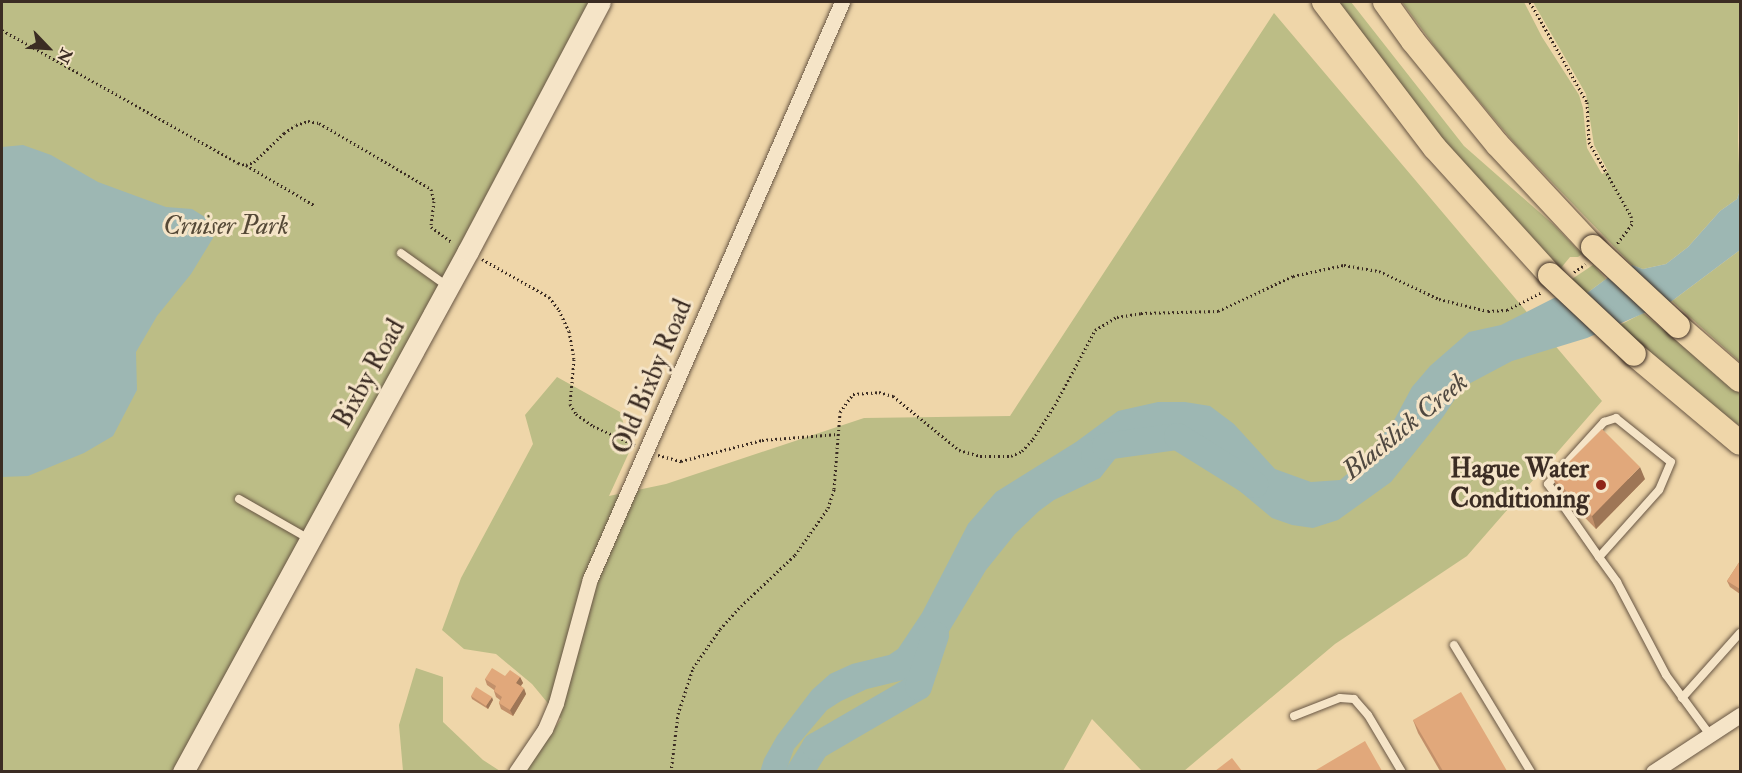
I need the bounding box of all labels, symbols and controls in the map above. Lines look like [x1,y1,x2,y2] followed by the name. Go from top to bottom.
[18,18,78,78] north arrow
[52,45,76,66] text: N
[163,211,289,243] park label: Cruiser Park
[606,295,700,459] street label: Old Bixby Road
[327,314,413,434] street label: Bixby Road
[1336,365,1474,487] water label: Blacklick Creek
[1450,454,1589,516] place label: Hague Water Conditioning
[1594,478,1608,492] marker: Hague Water Conditioning

